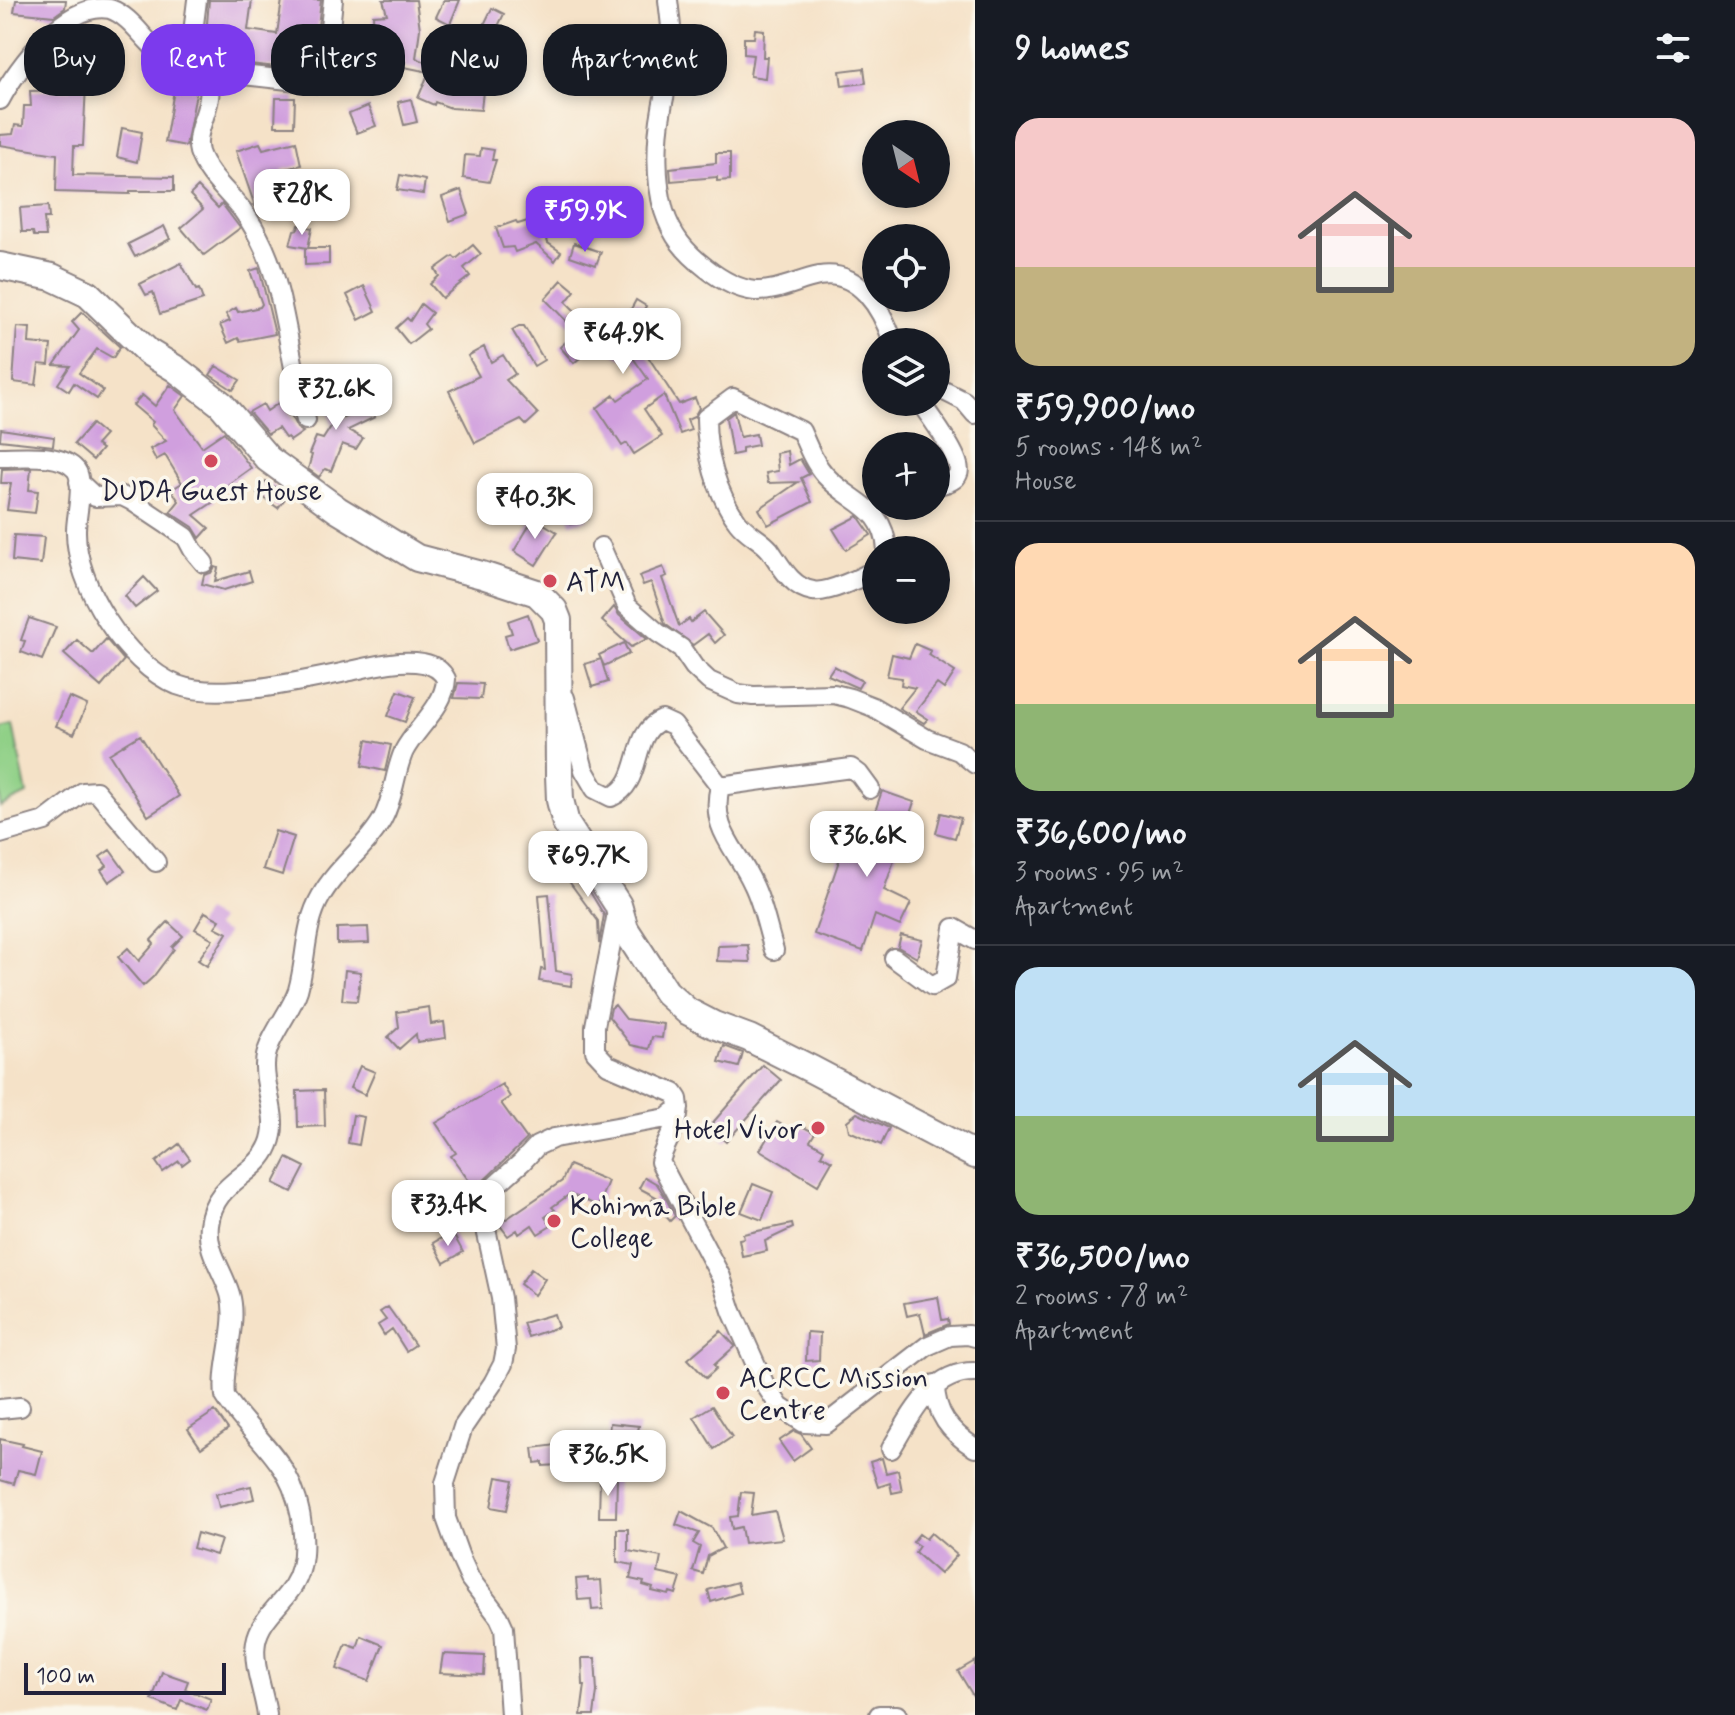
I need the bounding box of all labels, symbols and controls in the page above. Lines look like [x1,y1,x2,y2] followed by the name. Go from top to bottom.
[24,24,125,96] chip: Buy
[141,24,255,96] chip: Rent
[271,24,405,96] chip: Filters
[421,24,527,96] chip: New
[543,24,727,96] chip: Apartment
[1015,26,1130,71] text: 9 homes
[1651,26,1695,70] icon: filters
[862,120,950,208] north arrow
[862,120,950,624] map controls
[255,169,349,237] pin: ₹28K
[1283,170,1427,314] icon: home
[272,178,332,212] text: ₹28K
[520,186,650,254] pin: ₹59.9K
[544,195,626,229] text: ₹59.9K
[862,224,950,312] button: locate
[558,308,688,376] pin: ₹64.9K
[583,317,663,351] text: ₹64.9K
[862,328,950,416] button: layers
[271,364,401,432] pin: ₹32.6K
[297,373,375,407] text: ₹32.6K
[1015,386,1195,431] text: ₹59,900/mo
[1015,431,1202,465] text: 5 rooms · 148 m²
[862,432,950,520] button: +
[202,452,220,470] marker: DUDA Guest House
[1015,465,1076,499] text: House
[470,473,600,541] pin: ₹40.3K
[100,474,322,511] place label: DUDA Guest House
[495,482,575,516] text: ₹40.3K
[862,536,950,624] button: −
[566,565,626,602] place label: ATM
[541,572,559,590] marker: ATM
[1283,595,1427,739] icon: home
[802,811,932,879] pin: ₹36.6K
[1015,811,1187,856] text: ₹36,600/mo
[828,820,906,854] text: ₹36.6K
[523,831,653,899] pin: ₹69.7K
[546,840,630,874] text: ₹69.7K
[1015,856,1184,890] text: 3 rooms · 95 m²
[1015,890,1133,924] text: Apartment
[1283,1019,1427,1163] icon: home
[674,1112,803,1149] place label: Hotel Vivor
[809,1119,827,1137] marker: Hotel Vivor
[383,1180,513,1248] pin: ₹33.4K
[410,1189,486,1223] text: ₹33.4K
[570,1189,737,1258] place label: Kohima Bible College
[545,1212,563,1230] marker: Kohima Bible College
[1015,1235,1190,1280] text: ₹36,500/mo
[1015,1280,1188,1314] text: 2 rooms · 78 m²
[1015,1314,1133,1348] text: Apartment
[739,1361,928,1430] place label: ACRCC Mission Centre
[714,1384,732,1402] marker: ACRCC Mission Centre
[543,1430,673,1498] pin: ₹36.5K
[568,1439,648,1473] text: ₹36.5K
[24,1659,226,1695] scale bar
[36,1663,95,1691] text: 100 m

